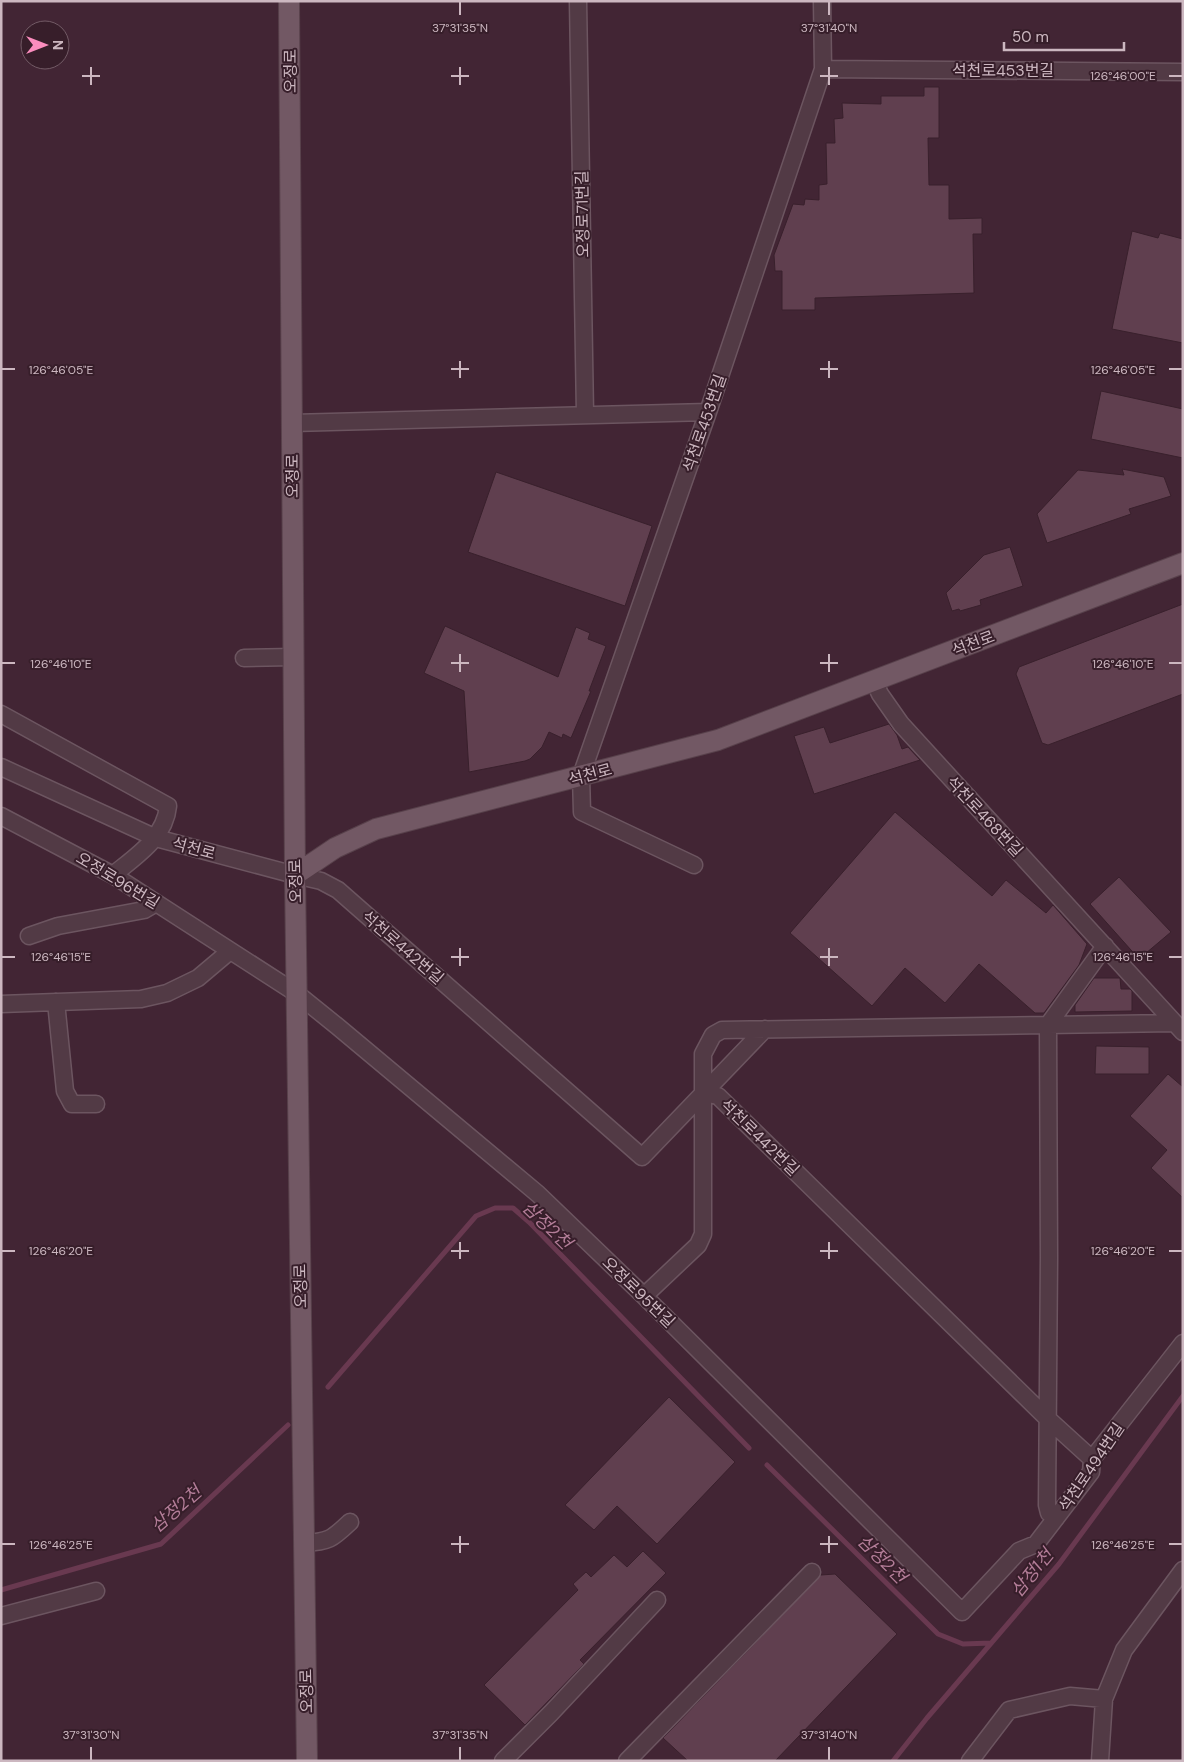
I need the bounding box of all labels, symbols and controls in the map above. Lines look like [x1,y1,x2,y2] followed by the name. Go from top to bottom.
[20,20,70,70] north arrow
[432,20,488,36] text: 37°31'35"N
[801,20,857,36] text: 37°31'40"N
[1004,20,1124,52] scale bar
[1012,27,1049,47] text: 50 m
[49,40,67,50] text: N
[280,49,301,93] street label: 오정로
[952,60,1054,81] street label: 석천로453번길
[1090,68,1156,84] text: 126°46'00"E
[571,170,594,258] street label: 오정로71번길
[29,362,94,378] text: 126°46'05"E
[1091,362,1156,378] text: 126°46'05"E
[678,371,731,475] street label: 석천로453번길
[282,454,303,498] street label: 오정로
[949,626,998,661] street label: 석천로
[30,656,92,672] text: 126°46'10"E
[1092,656,1154,672] text: 126°46'10"E
[566,759,614,790] street label: 석천로
[942,771,1027,861] street label: 석천로468번길
[170,833,218,864] street label: 석천로
[72,847,163,914] street label: 오정로96번길
[285,858,306,903] street label: 오정로
[357,906,448,989] street label: 석천로442번길
[31,949,91,965] text: 126°46'15"E
[1093,949,1153,965] text: 126°46'15"E
[716,1094,804,1180] street label: 석천로442번길
[517,1195,579,1256] water label: 삼정2천
[29,1243,93,1259] text: 126°46'20"E
[1091,1243,1155,1259] text: 126°46'20"E
[598,1252,680,1332] street label: 오정로95번길
[290,1263,311,1308] street label: 오정로
[1054,1419,1129,1516] street label: 석천로494번길
[145,1479,208,1538] water label: 삼정2천
[852,1529,914,1591] water label: 삼정2천
[29,1537,93,1553] text: 126°46'25"E
[1091,1537,1155,1553] text: 126°46'25"E
[1005,1542,1060,1602] water label: 삼정1천
[296,1668,317,1713] street label: 오정로
[62,1727,120,1743] text: 37°31'30"N
[432,1727,488,1743] text: 37°31'35"N
[801,1727,857,1743] text: 37°31'40"N

